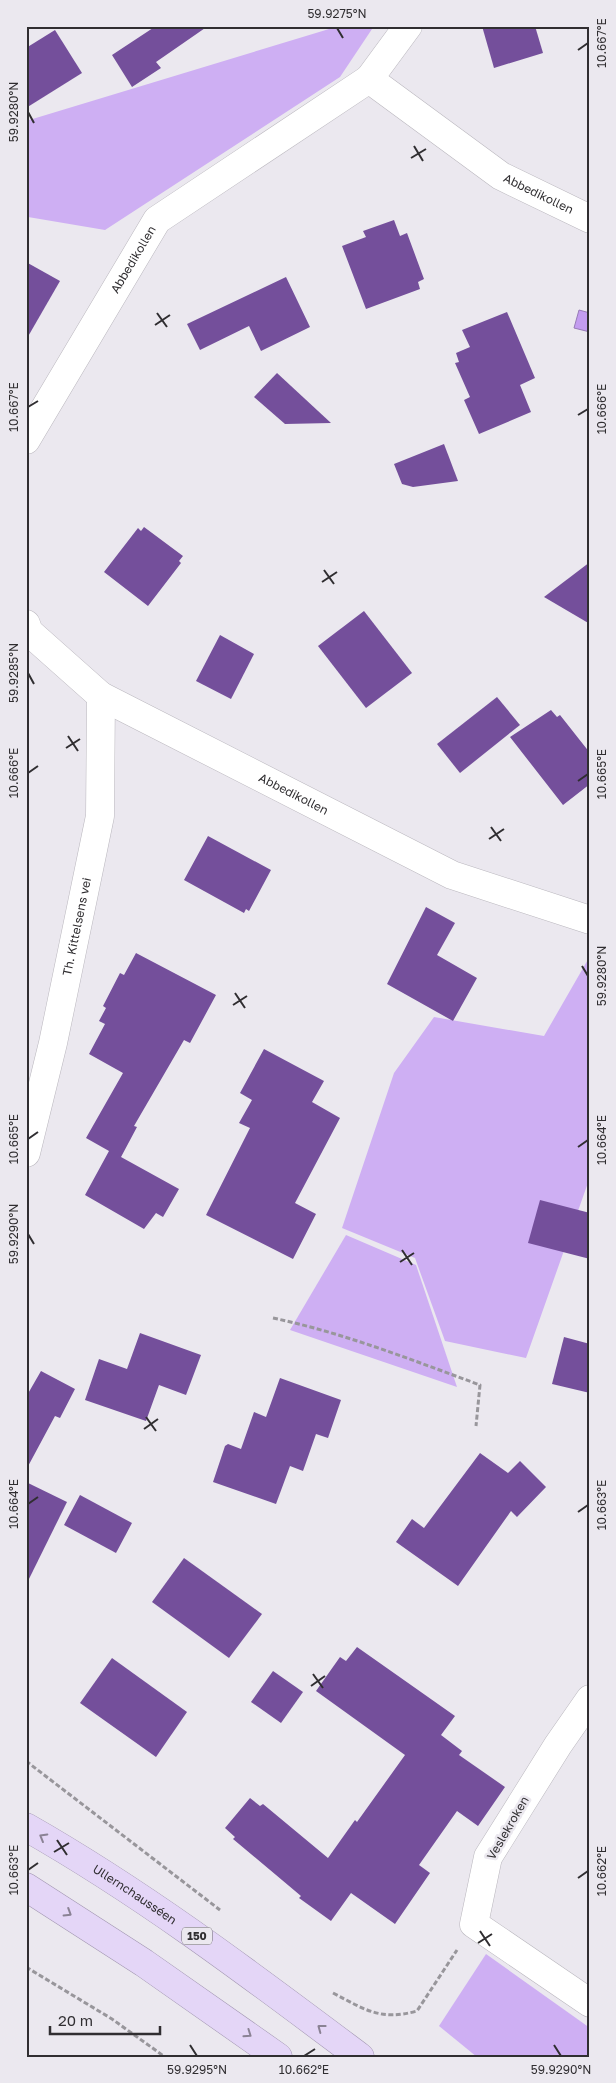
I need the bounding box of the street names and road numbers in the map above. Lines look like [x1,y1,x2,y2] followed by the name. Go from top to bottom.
[501,170,576,217] street label: Abbedikollen
[107,223,159,296] street label: Abbedikollen
[256,770,331,818] street label: Abbedikollen
[59,876,94,977] street label: Th. Kittelsens vei
[483,1793,532,1862] street label: Veslekroken
[90,1861,180,1927] street label: Ullernchausséen
[182,1928,212,1944] road number: 150

